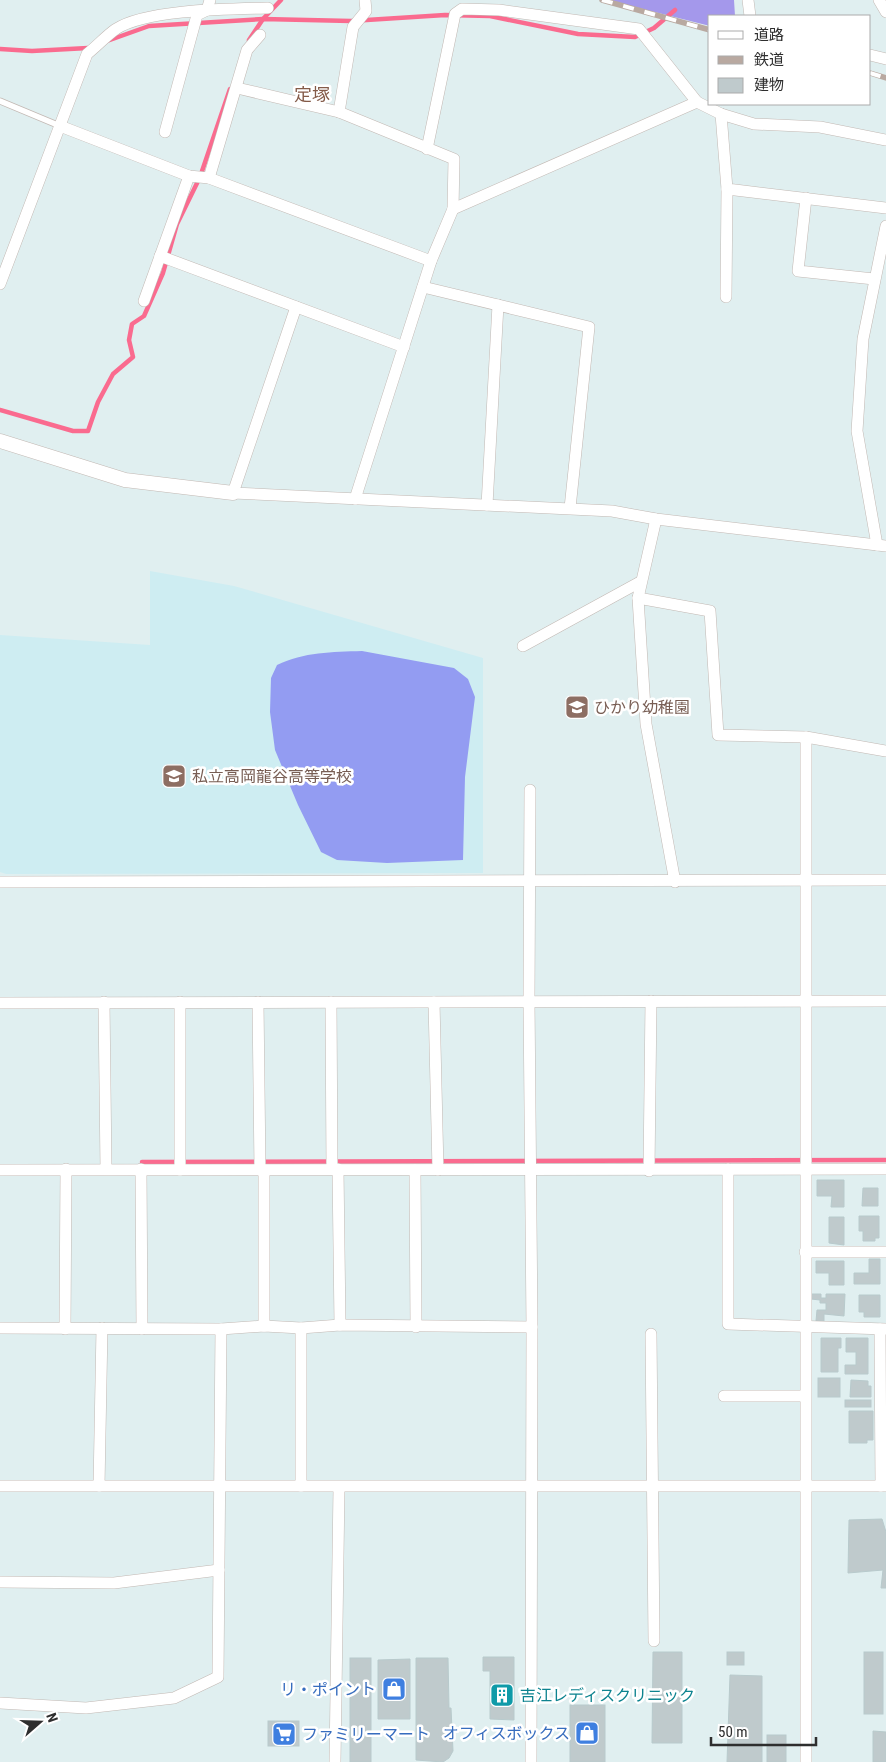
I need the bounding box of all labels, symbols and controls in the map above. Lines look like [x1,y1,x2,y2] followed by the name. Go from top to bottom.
[708,15,871,105] legend
[754,26,784,44] text: 道路
[754,51,784,69] text: 鉄道
[754,76,784,94] text: 建物
[294,84,330,105] district label: 定塚
[564,694,590,720] school or university icon: ひかり幼稚園
[594,698,690,717] place label: ひかり幼稚園
[161,763,187,789] school or university icon: 私立高岡龍谷高等学校
[192,767,352,786] place label: 私立高岡龍谷高等学校
[381,1676,407,1702] shop icon: リ・ポイント
[280,1680,376,1699] place label: リ・ポイント
[489,1682,515,1708] building icon: 吉江レディスクリニック
[520,1686,695,1705] place label: 吉江レディスクリニック
[15,1697,65,1747] north arrow
[43,1711,61,1724] text: N
[711,1714,816,1746] scale bar
[574,1720,600,1746] shop icon: オフィスボックス
[271,1721,297,1747] supermarket icon: ファミリーマート
[718,1723,748,1741] text: 50 m
[443,1724,570,1743] place label: オフィスボックス
[302,1725,430,1744] place label: ファミリーマート

